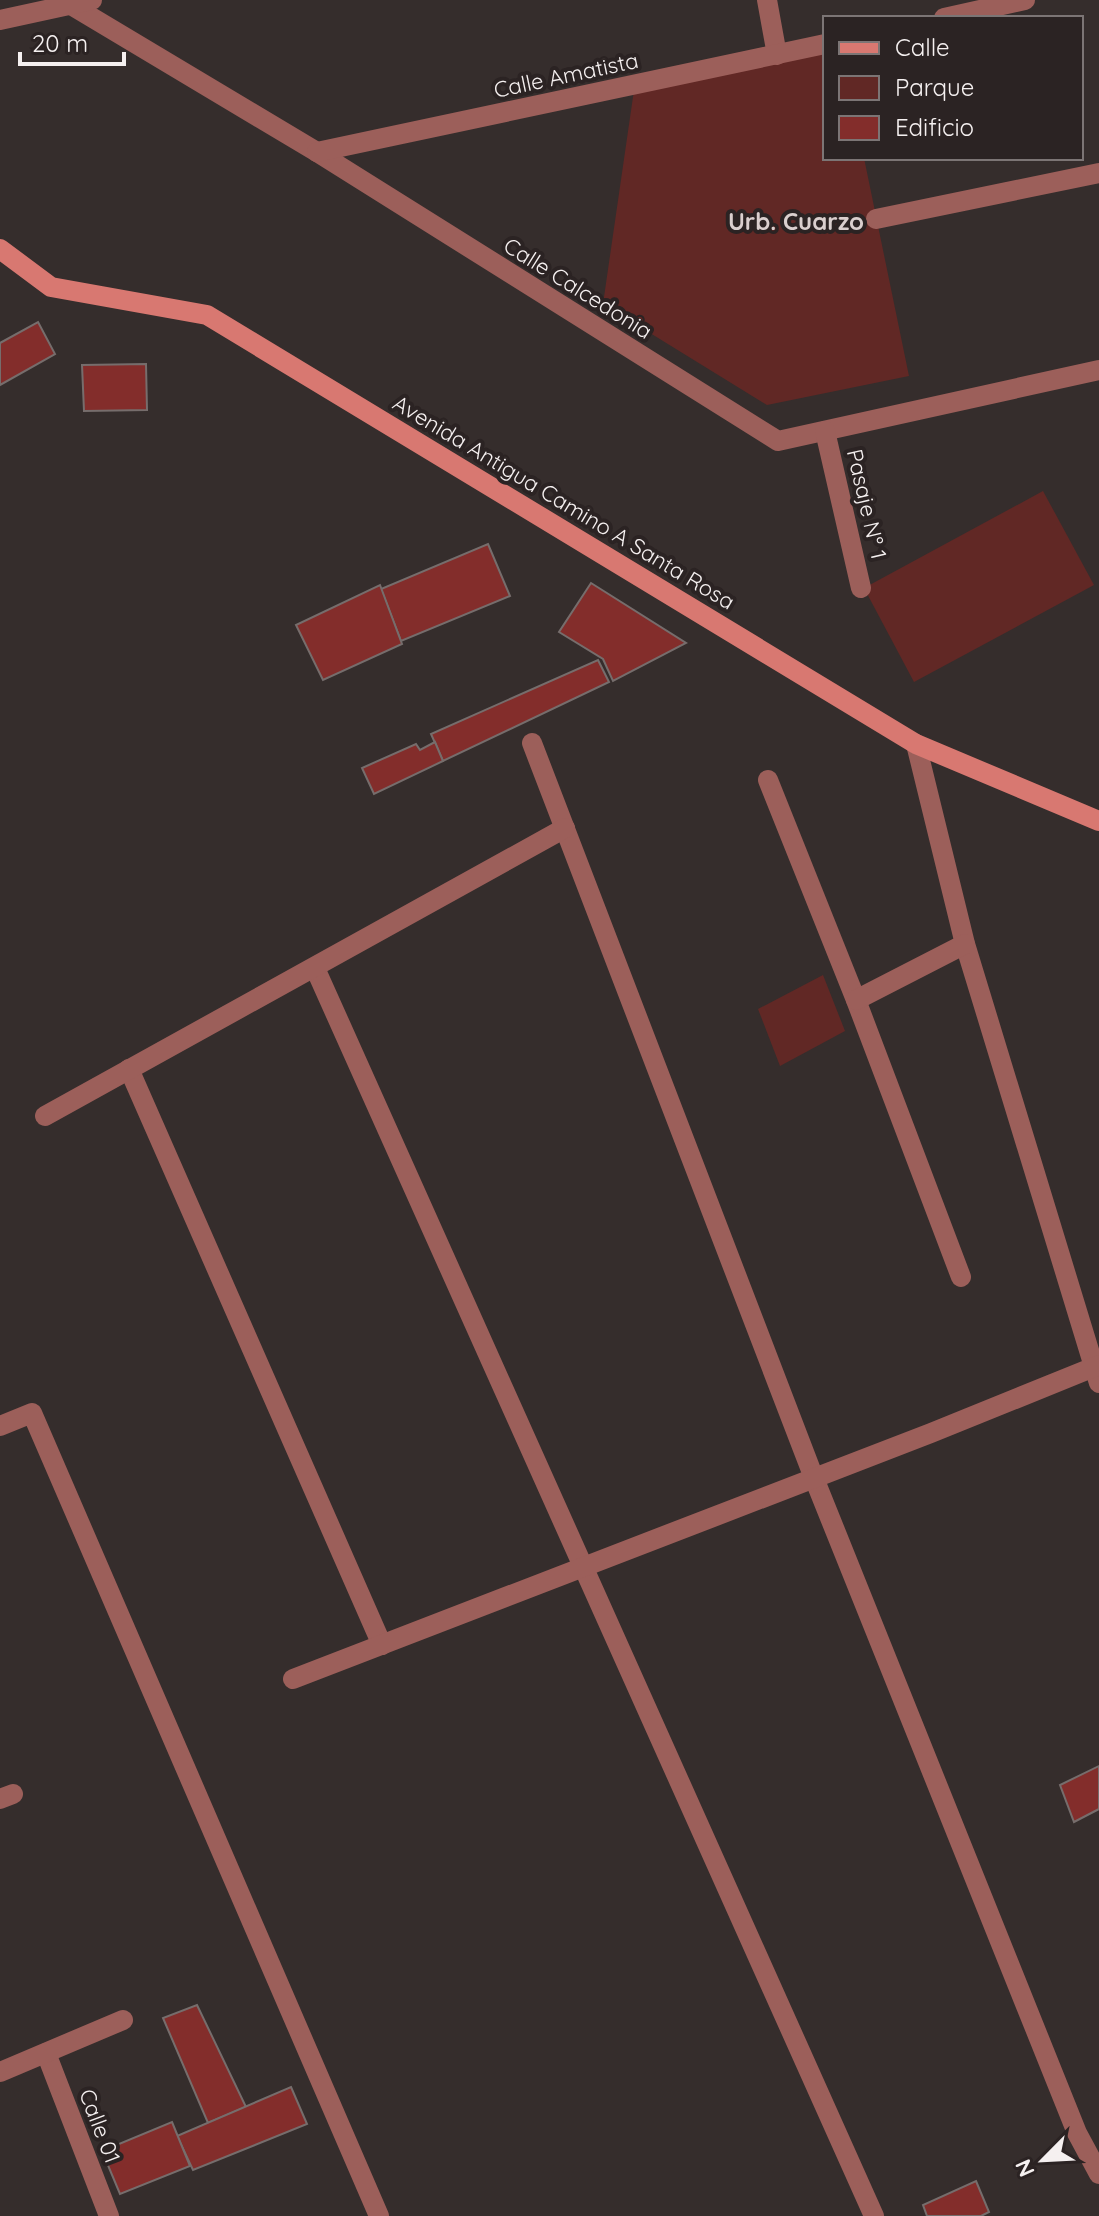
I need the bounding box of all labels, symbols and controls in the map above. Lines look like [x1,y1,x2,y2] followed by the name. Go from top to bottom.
[20,16,124,66] scale bar
[823,16,1083,160] legend
[32,28,88,58] text: 20 m
[895,32,950,62] text: Calle
[491,46,641,104] street label: Calle Amatista
[895,72,974,102] text: Parque
[895,112,974,142] text: Edificio
[728,206,864,236] district label: Urb. Cuarzo
[499,231,657,345] street label: Calle Calcedonia
[388,389,740,615] street label: Avenida Antigua Camino A Santa Rosa
[841,446,893,562] street label: Pasaje N° 1
[73,2085,127,2167] street label: Calle 01
[1003,2120,1083,2200] north arrow
[1009,2155,1041,2181] text: N

